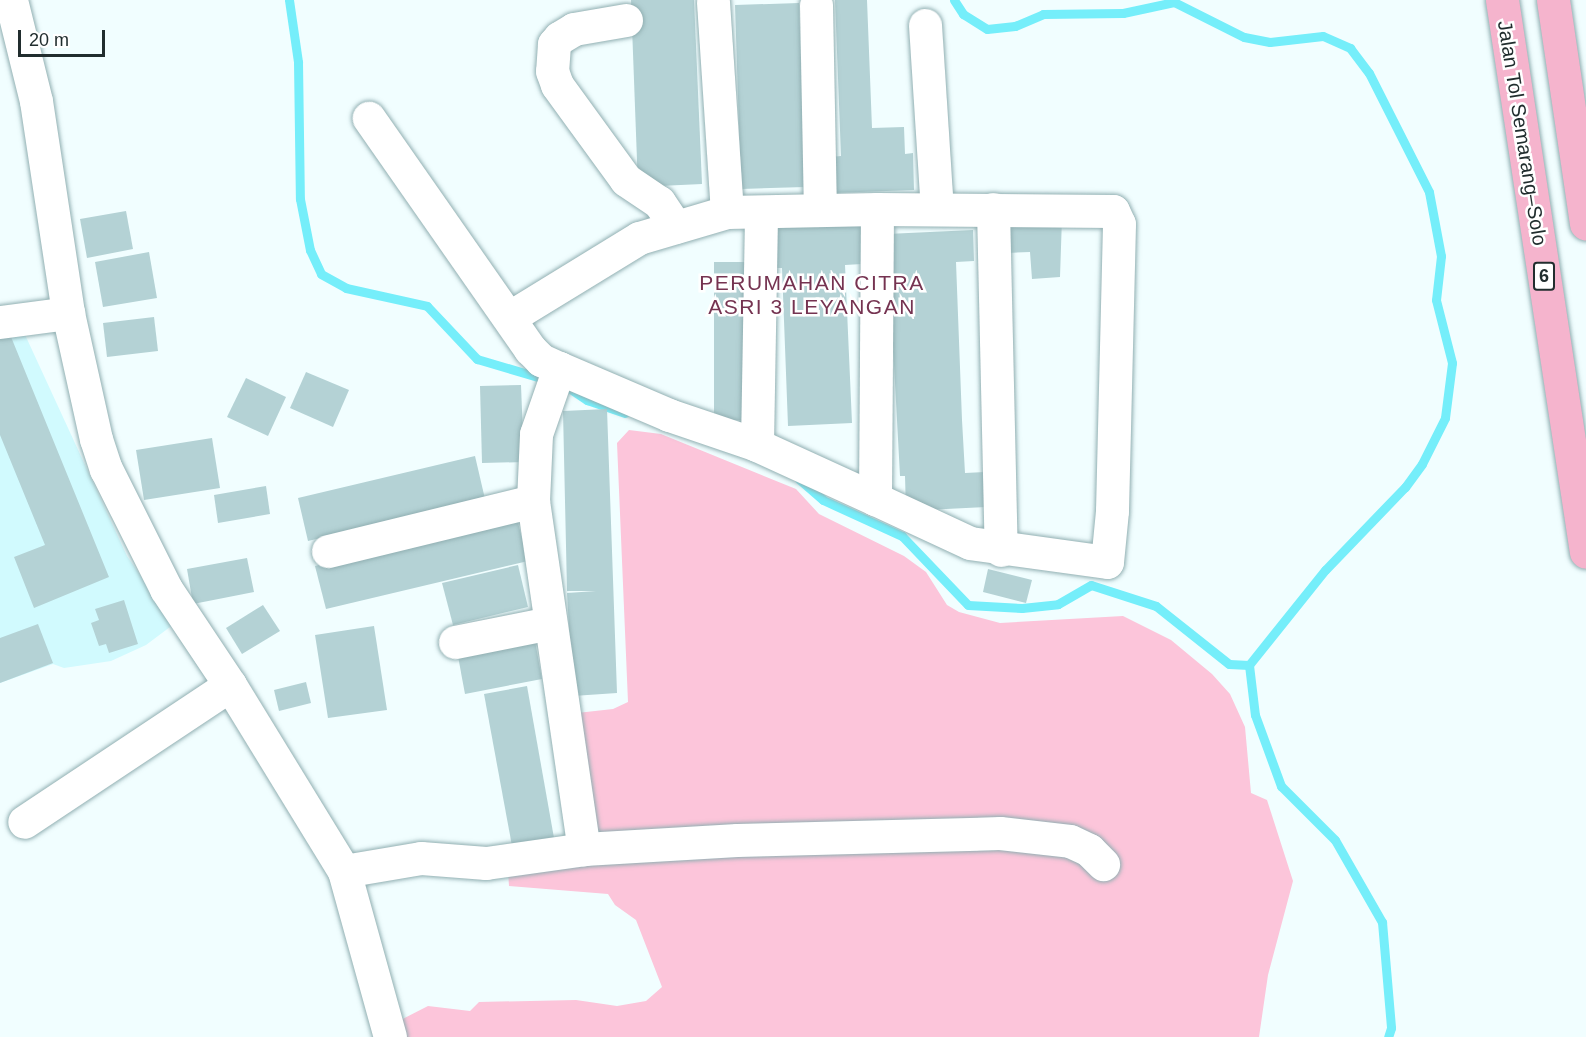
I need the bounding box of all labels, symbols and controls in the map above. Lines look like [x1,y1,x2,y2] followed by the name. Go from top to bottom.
[21,18,108,56] scale bar
[1492,19,1552,247] street label: Jalan Tol Semarang–Solo
[29,30,69,50] text: 20 m
[1532,261,1556,291] road number: 6
[699,270,925,320] district label: PERUMAHAN CITRA ASRI 3 LEYANGAN

